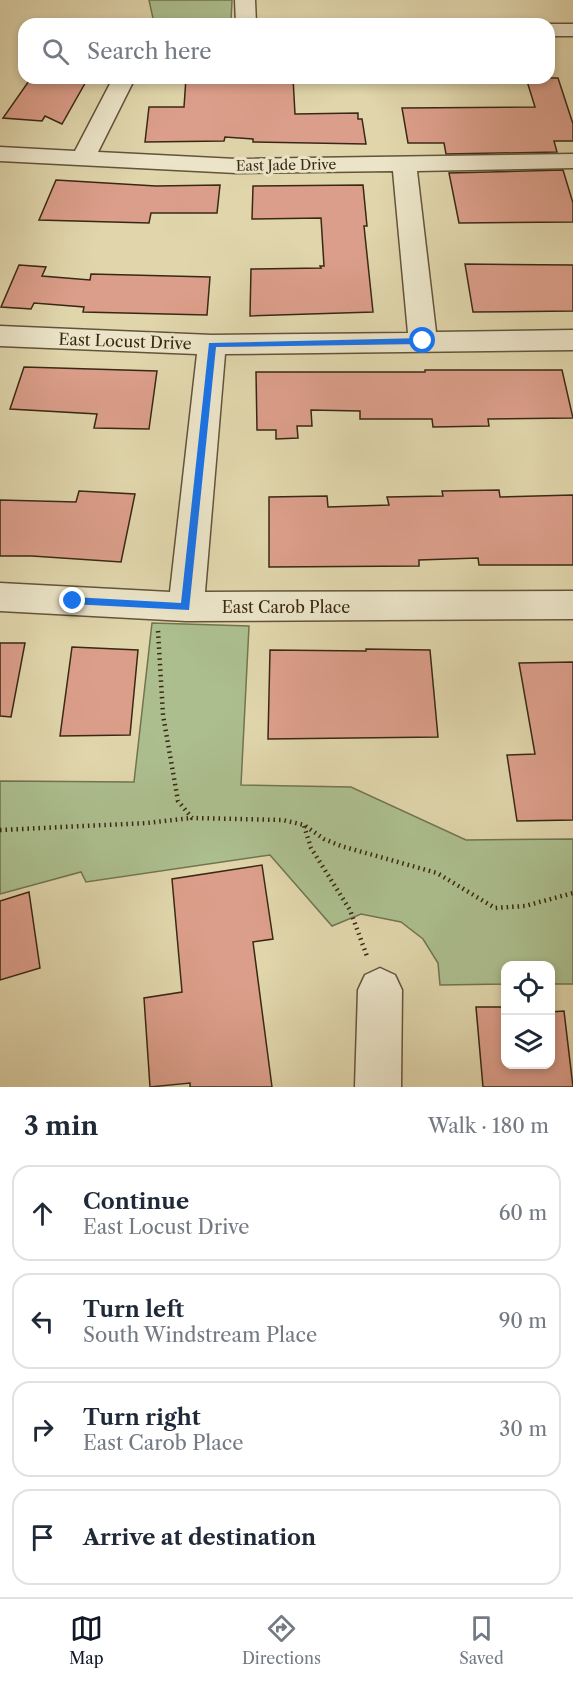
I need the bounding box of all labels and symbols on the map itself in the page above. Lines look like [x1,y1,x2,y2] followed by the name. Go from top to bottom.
[236,155,336,175] street label: East Jade Drive
[409,327,435,353] route start
[58,329,192,353] street label: East Locust Drive
[59,587,85,613] route end
[222,597,350,617] street label: East Carob Place

